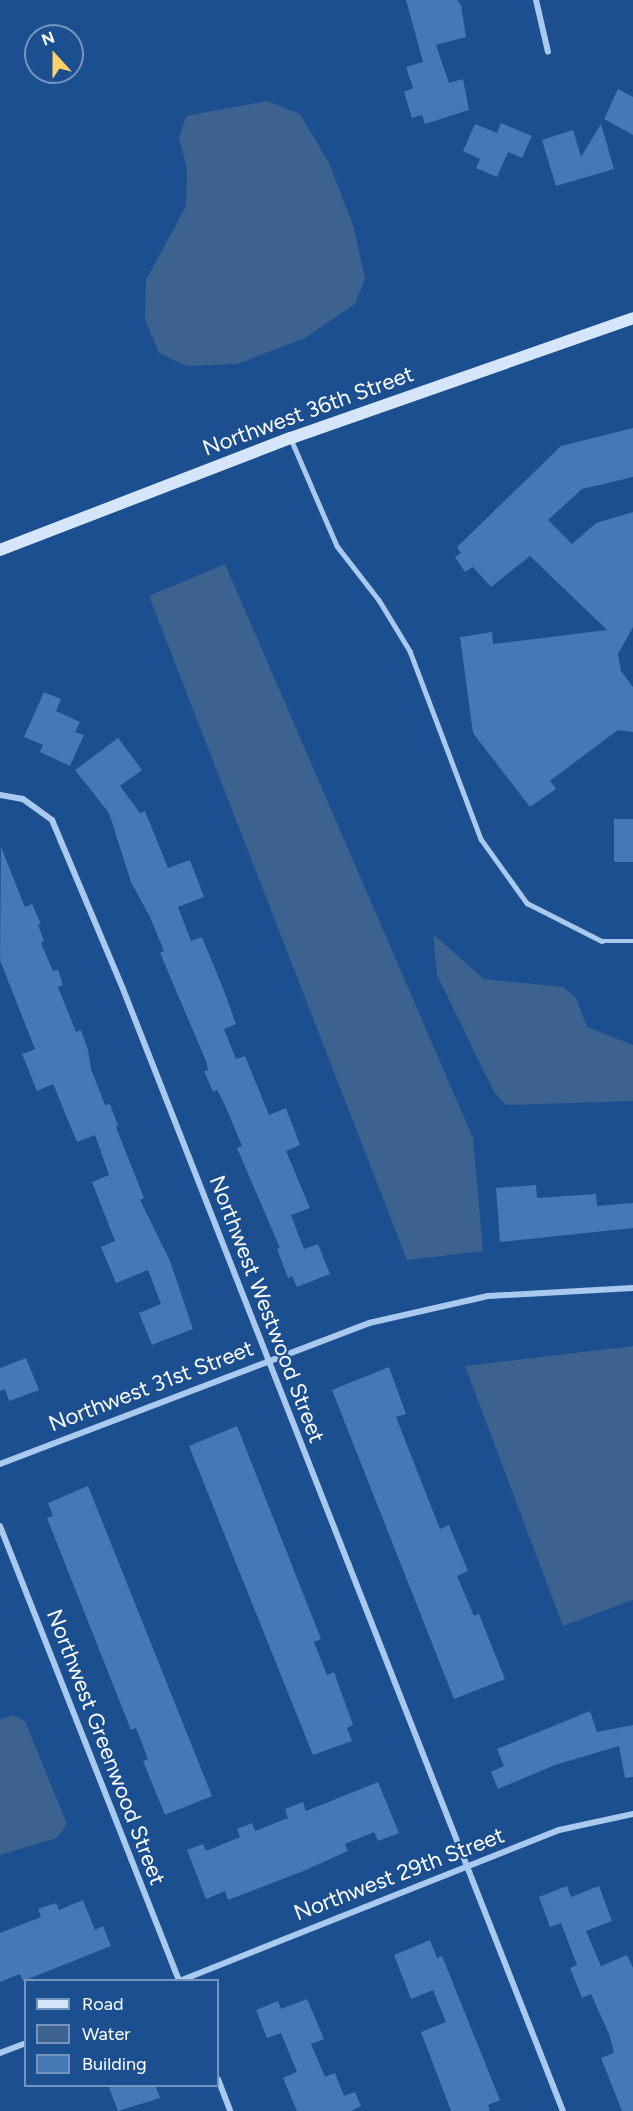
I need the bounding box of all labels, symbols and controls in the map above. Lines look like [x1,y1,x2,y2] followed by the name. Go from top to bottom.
[24,24,84,84] north arrow
[39,28,57,50] text: N
[199,361,417,461] street label: Northwest 36th Street
[204,1172,330,1446] street label: Northwest Westwood Street
[45,1335,257,1437] street label: Northwest 31st Street
[41,1605,171,1889] street label: Northwest Greenwood Street
[290,1822,508,1926] street label: Northwest 29th Street
[24,1979,219,2087] legend
[82,1993,123,2015] text: Road
[82,2023,130,2045] text: Water
[82,2053,147,2075] text: Building

